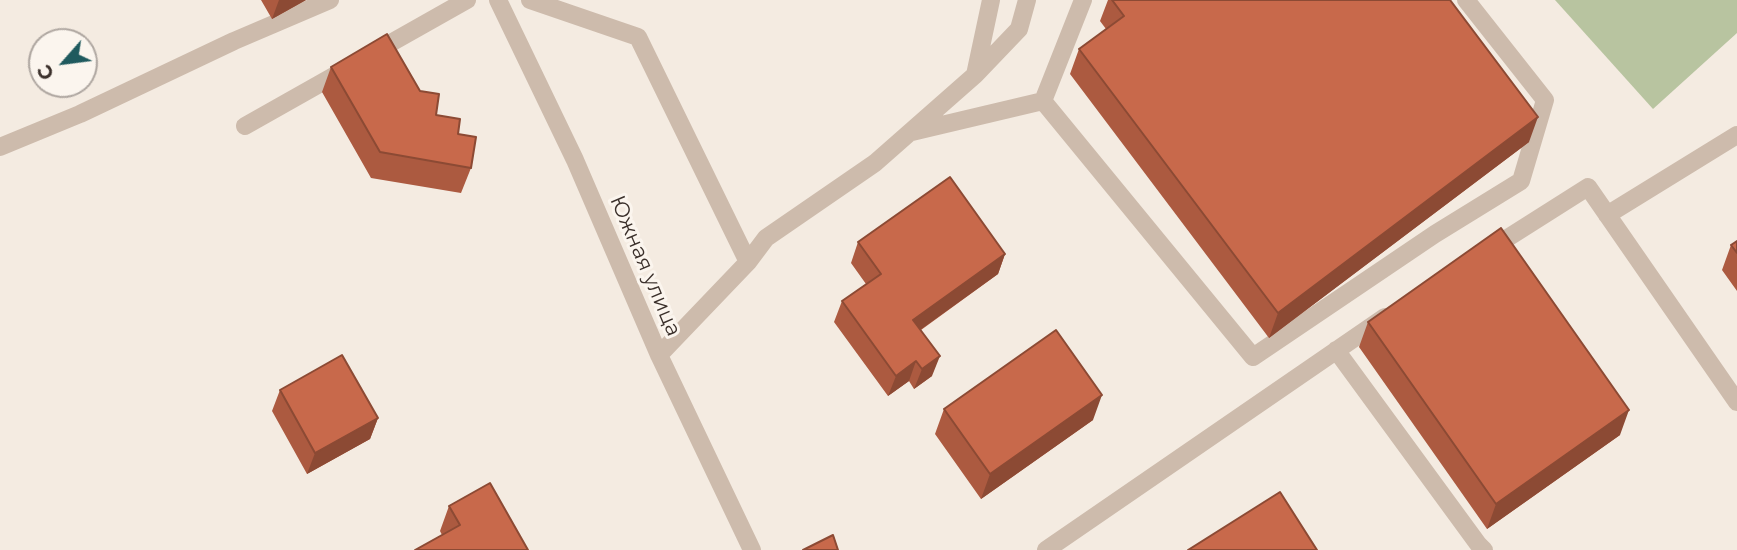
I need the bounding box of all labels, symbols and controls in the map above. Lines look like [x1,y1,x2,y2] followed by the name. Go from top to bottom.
[28,28,98,98] north arrow
[32,61,59,84] text: С
[604,192,686,340] street label: Южная улица

